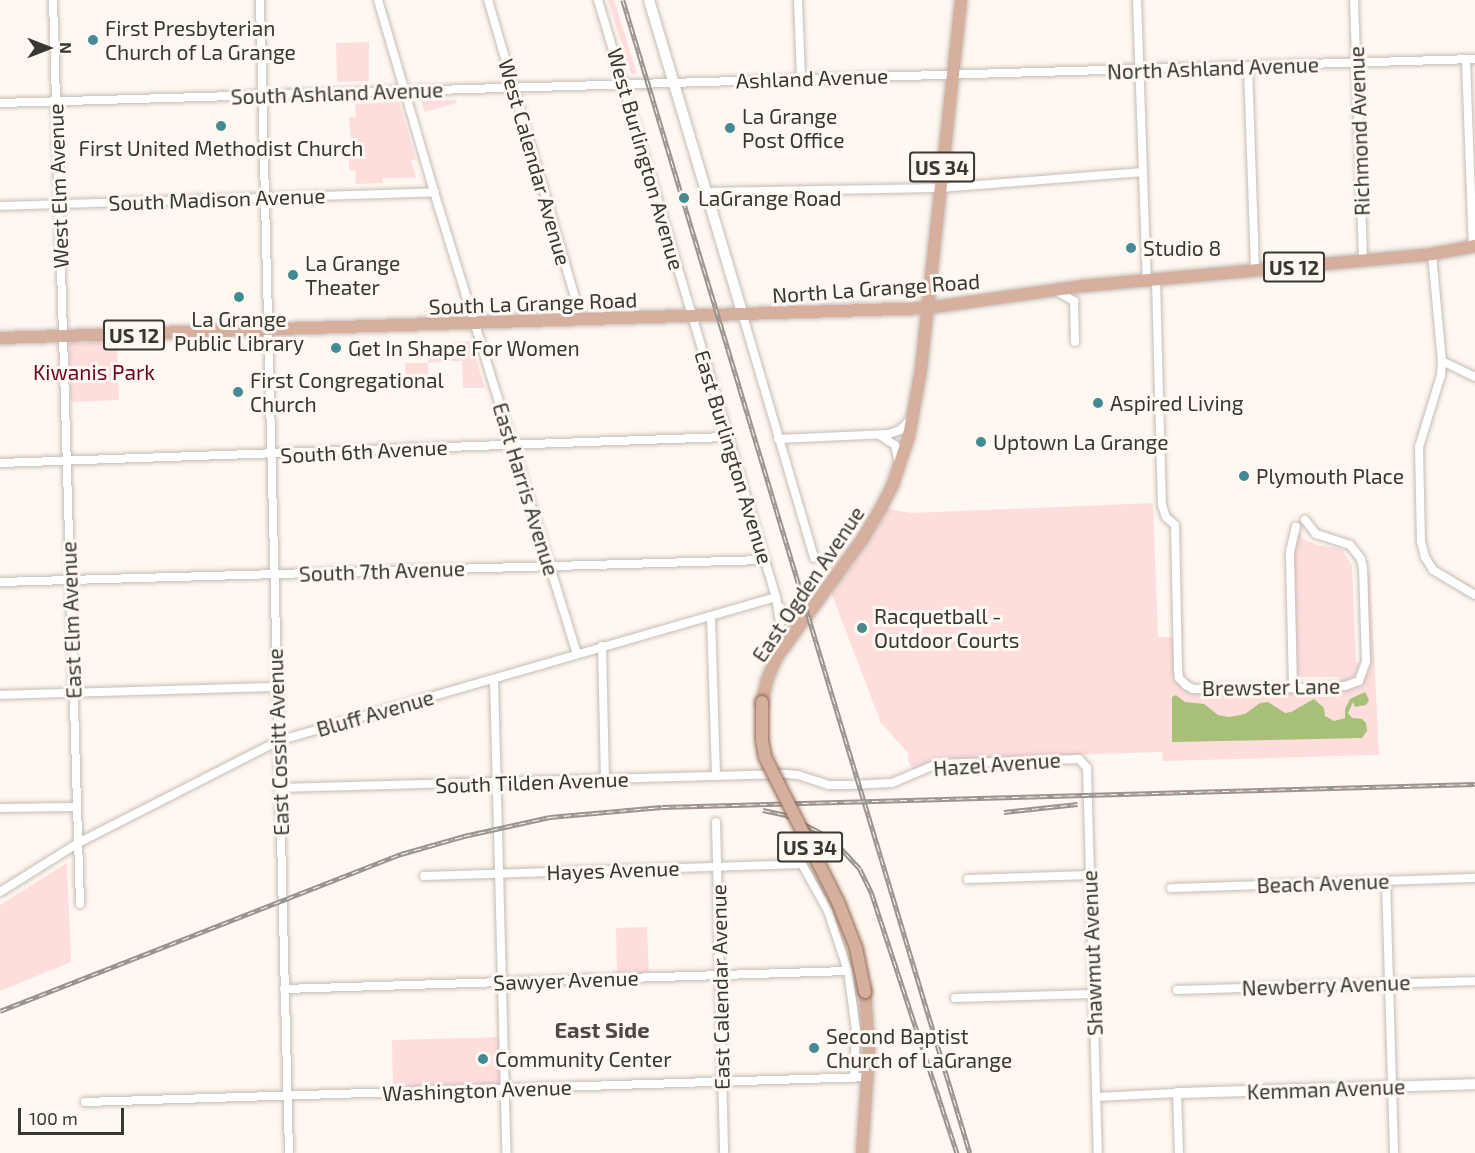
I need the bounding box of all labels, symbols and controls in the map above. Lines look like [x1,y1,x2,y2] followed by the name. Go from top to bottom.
[105,15,296,65] place label: First Presbyterian Church of La Grange
[18,18,78,78] north arrow
[86,33,100,47] marker: First Presbyterian Church of La Grange
[57,42,76,54] text: N
[602,45,690,273] street label: West Burlington Avenue
[1343,45,1375,217] street label: Richmond Avenue
[1106,52,1320,84] street label: North Ashland Avenue
[493,55,577,269] street label: West Calendar Avenue
[735,63,889,93] street label: Ashland Avenue
[230,77,444,109] street label: South Ashland Avenue
[43,103,73,269] street label: West Elm Avenue
[742,103,844,153] place label: La Grange Post Office
[214,119,228,133] marker: First United Methodist Church
[723,121,737,135] marker: La Grange Post Office
[79,135,363,161] place label: First United Methodist Church
[909,150,975,184] road number: US 34
[108,183,326,215] street label: South Madison Avenue
[698,185,842,211] place label: LaGrange Road
[675,189,693,207] marker: LaGrange Road
[1143,235,1221,261] place label: Studio 8
[1124,241,1138,255] marker: Studio 8
[305,250,400,300] place label: La Grange Theater
[1262,250,1326,284] road number: US 12
[286,268,300,282] marker: La Grange Theater
[771,268,981,308] street label: North La Grange Road
[428,287,638,319] street label: South La Grange Road
[232,290,246,304] marker: La Grange Public Library
[174,306,304,356] place label: La Grange Public Library
[102,318,166,352] road number: US 12
[348,335,581,361] place label: Get In Shape For Women
[329,341,343,355] marker: Get In Shape For Women
[689,347,779,567] street label: East Burlington Avenue
[33,359,155,385] park label: Kiwanis Park
[250,367,444,417] place label: First Congregational Church
[231,385,245,399] marker: First Congregational Church
[1110,390,1244,416] place label: Aspired Living
[1091,396,1105,410] marker: Aspired Living
[488,399,564,579] street label: East Harris Avenue
[993,429,1168,455] place label: Uptown La Grange
[280,434,448,468] street label: South 6th Avenue
[974,435,988,449] marker: Uptown La Grange
[1256,463,1404,489] place label: Plymouth Place
[1237,469,1251,483] marker: Plymouth Place
[746,501,870,667] street label: East Ogden Avenue
[56,541,86,699] street label: East Elm Avenue
[298,556,466,586] street label: South 7th Avenue
[874,603,1020,653] place label: Racquetball - Outdoor Courts
[855,621,869,635] marker: Racquetball - Outdoor Courts
[262,648,294,836] street label: East Cossitt Avenue
[1201,673,1341,701] street label: Brewster Lane
[313,684,437,742] street label: Bluff Avenue
[932,747,1062,781] street label: Hazel Avenue
[434,766,630,798] street label: South Tilden Avenue
[777,830,843,864] road number: US 34
[546,855,680,885] street label: Hayes Avenue
[1256,868,1390,898] street label: Beach Avenue
[1077,869,1107,1037] street label: Shawmut Avenue
[706,883,734,1091] street label: East Calendar Avenue
[492,965,640,995] street label: Sawyer Avenue
[1241,969,1411,1001] street label: Newberry Avenue
[554,1017,650,1043] district label: East Side
[826,1023,1013,1073] place label: Second Baptist Church of LaGrange
[807,1041,821,1055] marker: Second Baptist Church of LaGrange
[495,1046,672,1072] place label: Community Center
[476,1052,490,1066] marker: Community Center
[381,1074,573,1106] street label: Washington Avenue
[1246,1074,1406,1104] street label: Kemman Avenue
[21,1096,128,1134] scale bar
[29,1107,78,1129] text: 100 m

